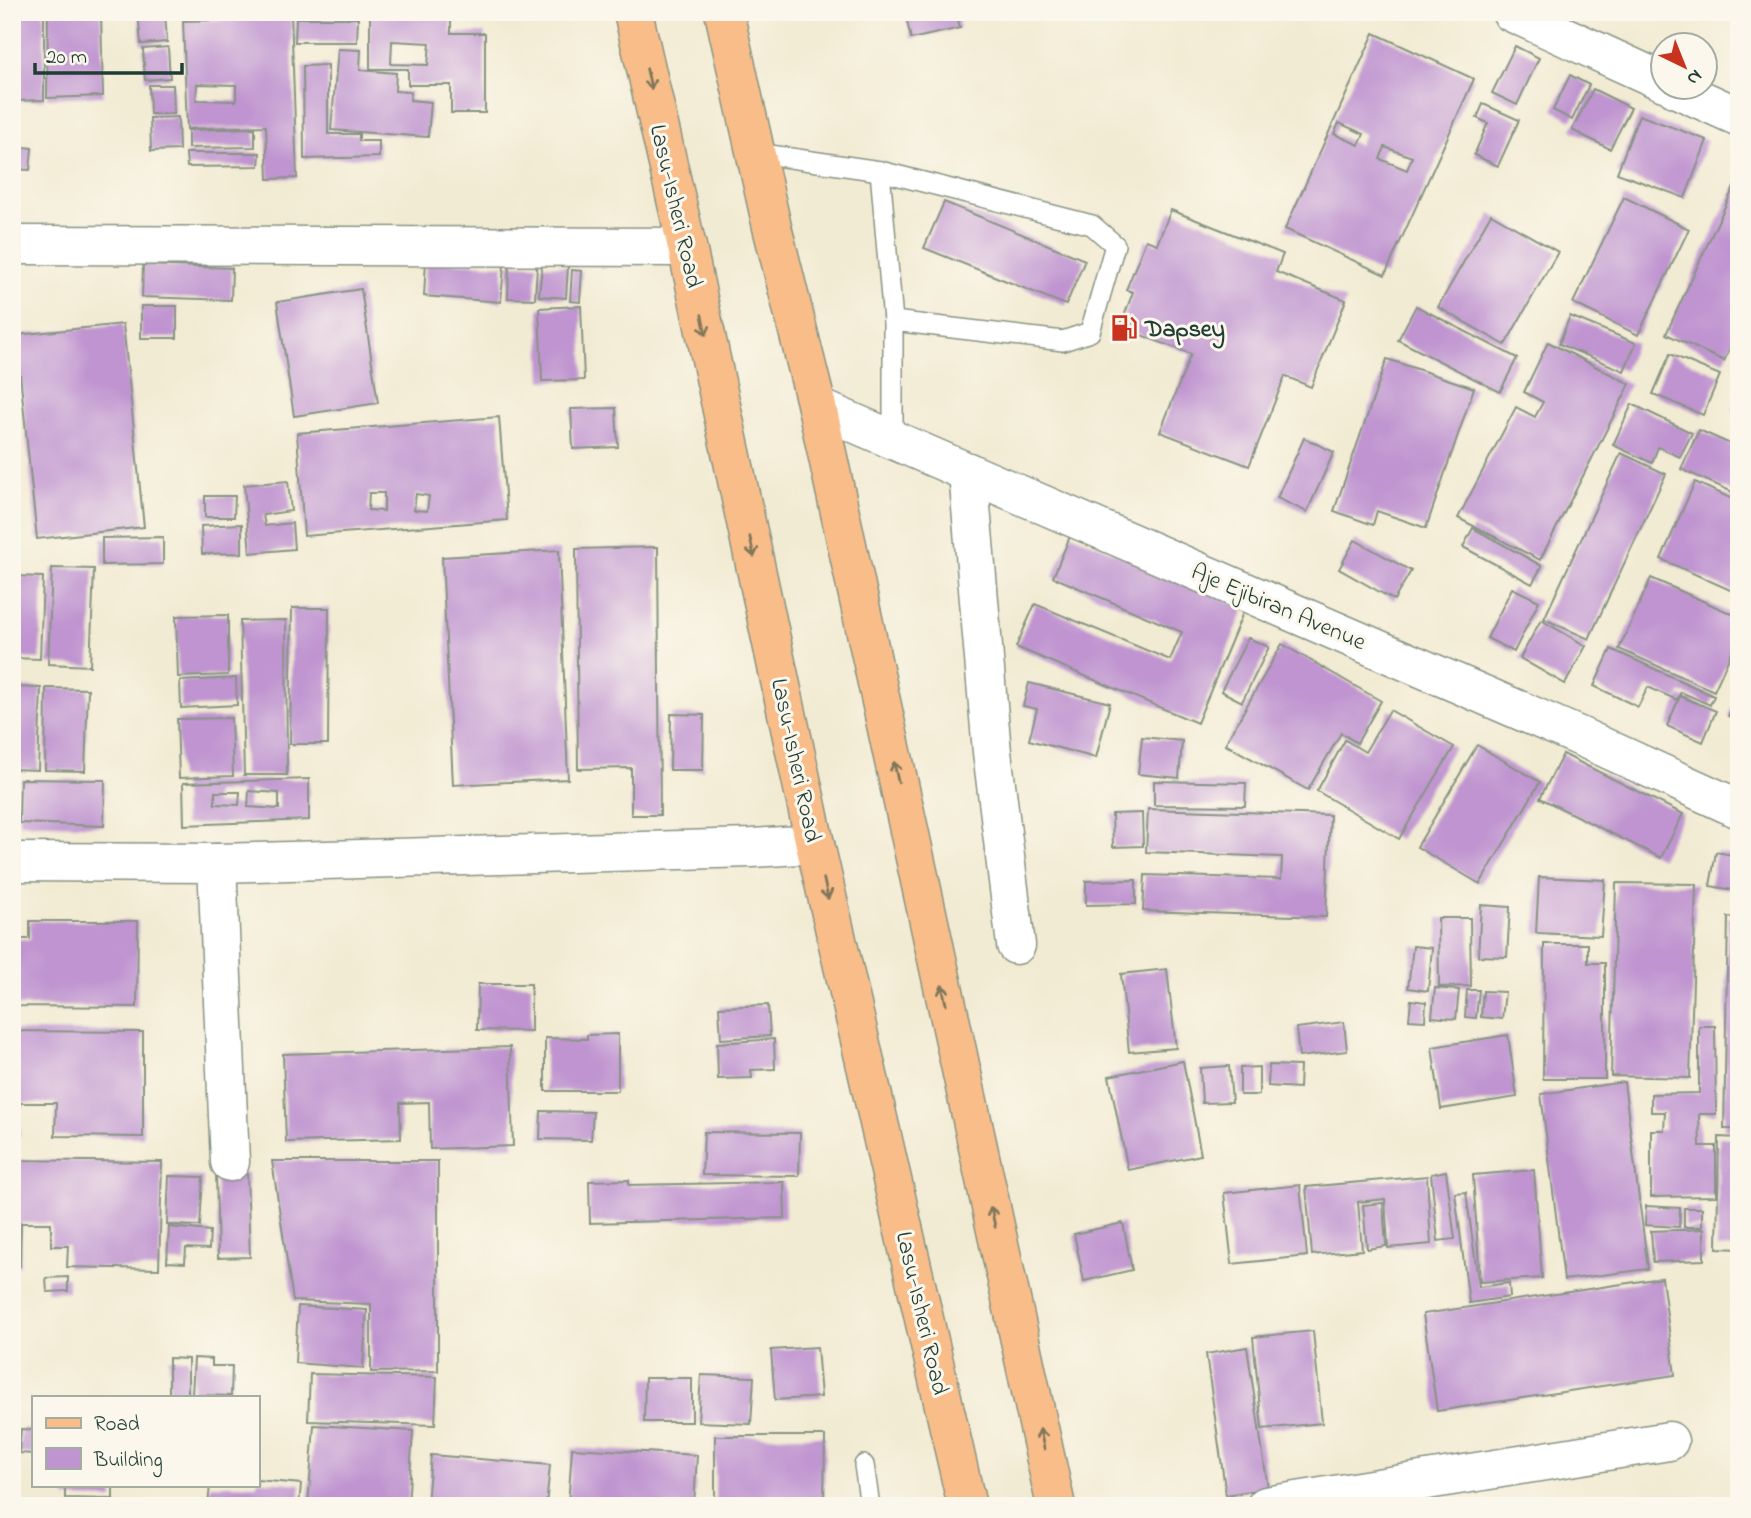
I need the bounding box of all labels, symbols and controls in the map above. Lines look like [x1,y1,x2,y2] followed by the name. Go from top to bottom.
[35,32,182,76] scale bar
[1650,32,1720,102] north arrow
[46,43,87,73] text: 20 m
[1680,62,1708,91] text: N
[642,67,656,90] one-way arrow
[639,121,710,292] street label: Lasu-Isheri Road
[697,313,711,336] one-way arrow
[1109,313,1139,343] fuel station icon: Dapsey
[1144,313,1225,349] place label: Dapsey
[745,535,759,558] one-way arrow
[1185,556,1371,661] street label: Aje Ejibiran Avenue
[760,675,829,846] street label: Lasu-Isheri Road
[888,761,902,784] one-way arrow
[820,877,833,900] one-way arrow
[937,984,950,1007] one-way arrow
[985,1206,999,1229] one-way arrow
[885,1228,956,1399] street label: Lasu-Isheri Road
[32,1396,259,1486] legend
[94,1410,140,1440] text: Road
[1034,1428,1048,1451] one-way arrow
[93,1446,163,1478] text: Building

